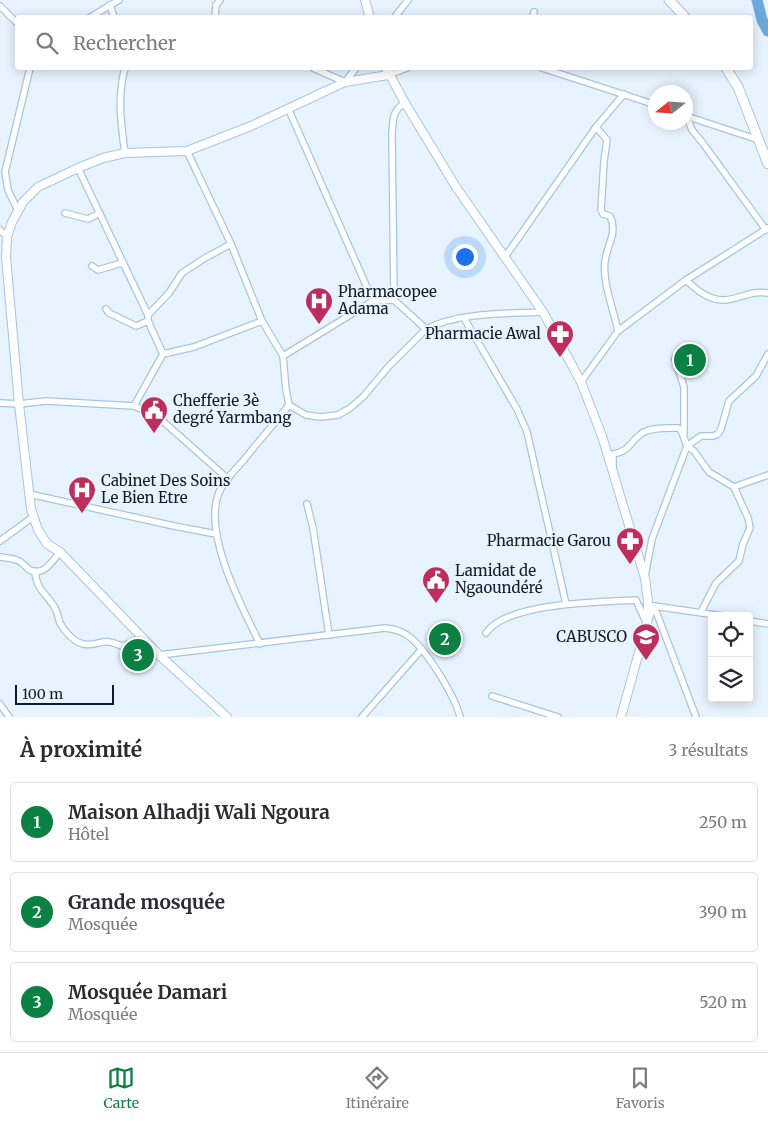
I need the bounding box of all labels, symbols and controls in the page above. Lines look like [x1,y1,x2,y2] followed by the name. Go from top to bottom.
[15,15,753,70] search box
[33,29,61,57] icon: search
[73,31,176,55] text: Rechercher
[648,85,693,130] north arrow
[452,244,478,270] your location
[337,282,437,318] place label: Pharmacopee Adama
[304,286,334,325] hospital icon: Pharmacopee Adama
[545,319,575,358] pharmacy icon: Pharmacie Awal
[425,324,541,343] place label: Pharmacie Awal
[674,341,706,379] pin: 1
[173,391,291,427] place label: Chefferie 3è degré Yarmbang
[139,395,169,434] public building icon: Chefferie 3è degré Yarmbang
[101,471,230,507] place label: Cabinet Des Soins Le Bien Etre
[67,475,97,514] hospital icon: Cabinet Des Soins Le Bien Etre
[615,526,645,565] pharmacy icon: Pharmacie Garou
[487,531,611,550] place label: Pharmacie Garou
[455,561,543,597] place label: Lamidat de Ngaoundéré
[421,565,451,604] public building icon: Lamidat de Ngaoundéré
[708,612,753,702] map controls
[708,612,753,657] button: locate
[429,620,461,658] pin: 2
[631,622,661,661] school or university icon: CABUSCO
[556,627,627,646] place label: CABUSCO
[122,636,154,674] pin: 3
[708,657,753,702] button: layers
[15,682,114,705] scale bar
[22,685,63,703] text: 100 m
[20,736,142,763] text: À proximité
[668,740,748,760] text: 3 résultats
[68,800,330,824] text: Maison Alhadji Wali Ngoura
[33,812,41,832] text: 1
[699,812,747,832] text: 250 m
[68,824,109,844] text: Hôtel
[68,890,225,914] text: Grande mosquée
[32,902,42,922] text: 2
[699,902,747,922] text: 390 m
[68,914,137,934] text: Mosquée
[68,980,227,1004] text: Mosquée Damari
[32,992,42,1012] text: 3
[699,992,747,1012] text: 520 m
[68,1004,137,1024] text: Mosquée
[103,1064,139,1112] tab: Carte
[346,1064,409,1112] tab: Itinéraire
[616,1064,665,1112] tab: Favoris

